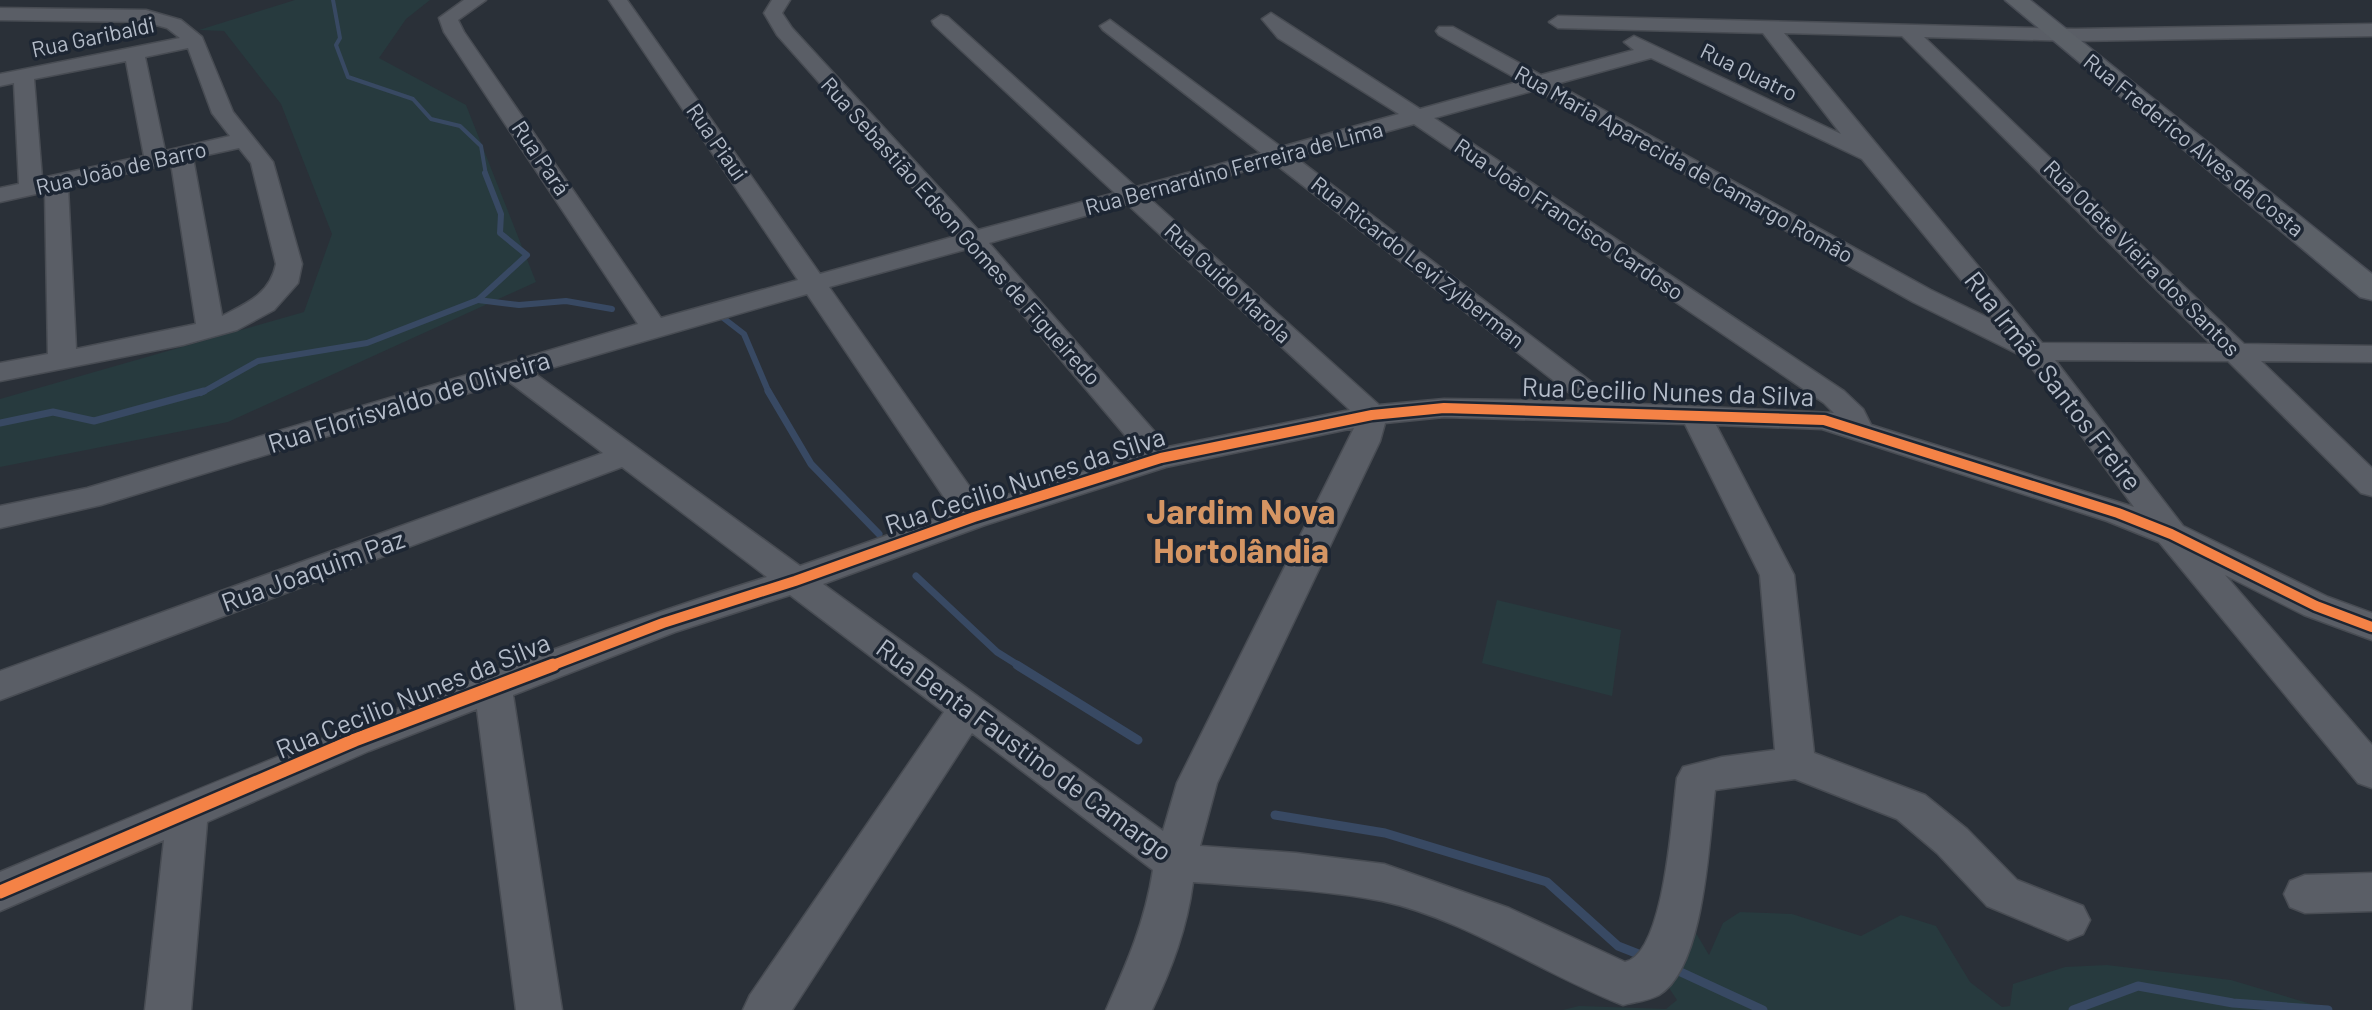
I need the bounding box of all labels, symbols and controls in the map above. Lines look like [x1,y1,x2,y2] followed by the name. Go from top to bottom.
[29,10,157,62] street label: Rua Garibaldi
[1697,37,1802,106] street label: Rua Quatro
[2079,47,2310,241] street label: Rua Frederico Alves da Costa
[1511,59,1858,267] street label: Rua Maria Aparecida de Camargo Romão
[816,71,1107,390] street label: Rua Sebastião Edson Gomes de Figueiredo
[682,98,754,185] street label: Rua Piaui
[507,115,576,200] street label: Rua Pará
[1082,115,1385,219] street label: Rua Bernardino Ferreira de Lima
[1450,132,1689,305] street label: Rua João Francisco Cardoso
[33,135,208,199] street label: Rua João de Barro
[2039,154,2246,361] street label: Rua Odete Vieira dos Santos
[1307,170,1530,353] street label: Rua Ricardo Levi Zylberman
[1160,217,1297,347] street label: Rua Guido Marola
[1959,264,2149,496] street label: Rua Irmão Santos Freire
[264,343,553,458] street label: Rua Florisvaldo de Oliveira
[1521,370,1815,411] street label: Rua Cecilio Nunes da Silva
[881,420,1168,540] street label: Rua Cecilio Nunes da Silva
[1147,490,1335,570] district label: Jardim Nova Hortolândia
[217,522,408,617] street label: Rua Joaquim Paz
[271,625,554,764] street label: Rua Cecilio Nunes da Silva
[871,631,1179,866] street label: Rua Benta Faustino de Camargo

